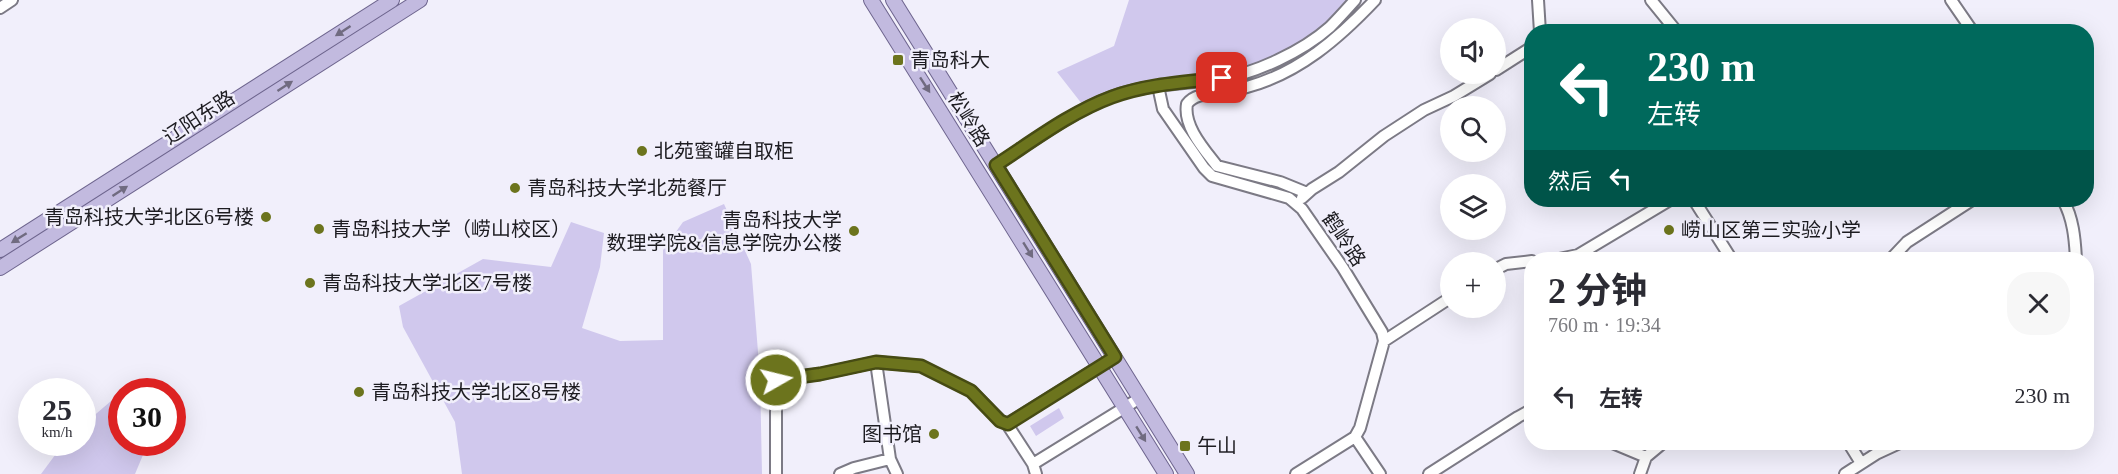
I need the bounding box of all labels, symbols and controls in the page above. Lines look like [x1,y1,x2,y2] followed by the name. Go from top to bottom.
[1440,18,1506,318] map controls
[1440,18,1506,84] button: sound
[335,26,351,37] one-way arrow
[1647,44,1756,90] text: 230 m
[1548,48,1626,126] icon: left
[910,49,990,71] place label: 青岛科大
[1196,52,1247,103] pin
[891,53,905,67] marker: 青岛科大
[1205,61,1238,94] icon: arrive
[919,77,930,93] one-way arrow
[276,81,293,92] one-way arrow
[159,86,239,148] street label: 辽阳东路
[944,88,994,150] street label: 松岭路
[1440,96,1506,162] button: search
[1647,100,1701,130] text: 左转
[654,140,794,162] place label: 北苑蜜罐自取柜
[635,144,649,158] marker: 北苑蜜罐自取柜
[1604,162,1637,195] icon: left
[1548,169,1592,194] text: 然后
[1440,174,1506,240] button: layers
[527,177,727,199] place label: 青岛科技大学北苑餐厅
[508,181,522,195] marker: 青岛科技大学北苑餐厅
[112,186,128,197] one-way arrow
[44,206,254,228] place label: 青岛科技大学北区6号楼
[1318,208,1370,270] street label: 鹤岭路
[606,209,842,254] place label: 青岛科技大学 数理学院&信息学院办公楼
[259,210,273,224] marker: 青岛科技大学北区6号楼
[331,218,571,240] place label: 青岛科技大学（崂山校区）
[1681,219,1861,241] place label: 崂山区第三实验小学
[312,222,326,236] marker: 青岛科技大学（崂山校区）
[1662,223,1676,237] marker: 崂山区第三实验小学
[847,224,861,238] marker: 青岛科技大学 数理学院&信息学院办公楼
[11,232,27,243] one-way arrow
[1022,242,1033,258] one-way arrow
[1440,252,1506,318] button: +
[1548,271,1647,311] text: 2 分钟
[322,272,532,294] place label: 青岛科技大学北区7号楼
[2007,272,2070,335] button: close
[303,276,317,290] marker: 青岛科技大学北区7号楼
[1548,314,1661,336] text: 760 m · 19:34
[744,348,808,412] position arrow
[108,378,186,456] speed limit sign: 30
[1548,380,1581,413] icon: left
[371,381,581,403] place label: 青岛科技大学北区8号楼
[2014,383,2070,408] text: 230 m
[352,385,366,399] marker: 青岛科技大学北区8号楼
[1599,386,1643,411] text: 左转
[42,393,72,426] text: 25
[862,423,922,445] place label: 图书馆
[42,424,72,440] text: km/h
[1135,426,1146,442] one-way arrow
[927,427,941,441] marker: 图书馆
[1197,435,1237,457] place label: 午山
[1178,439,1192,453] marker: 午山

